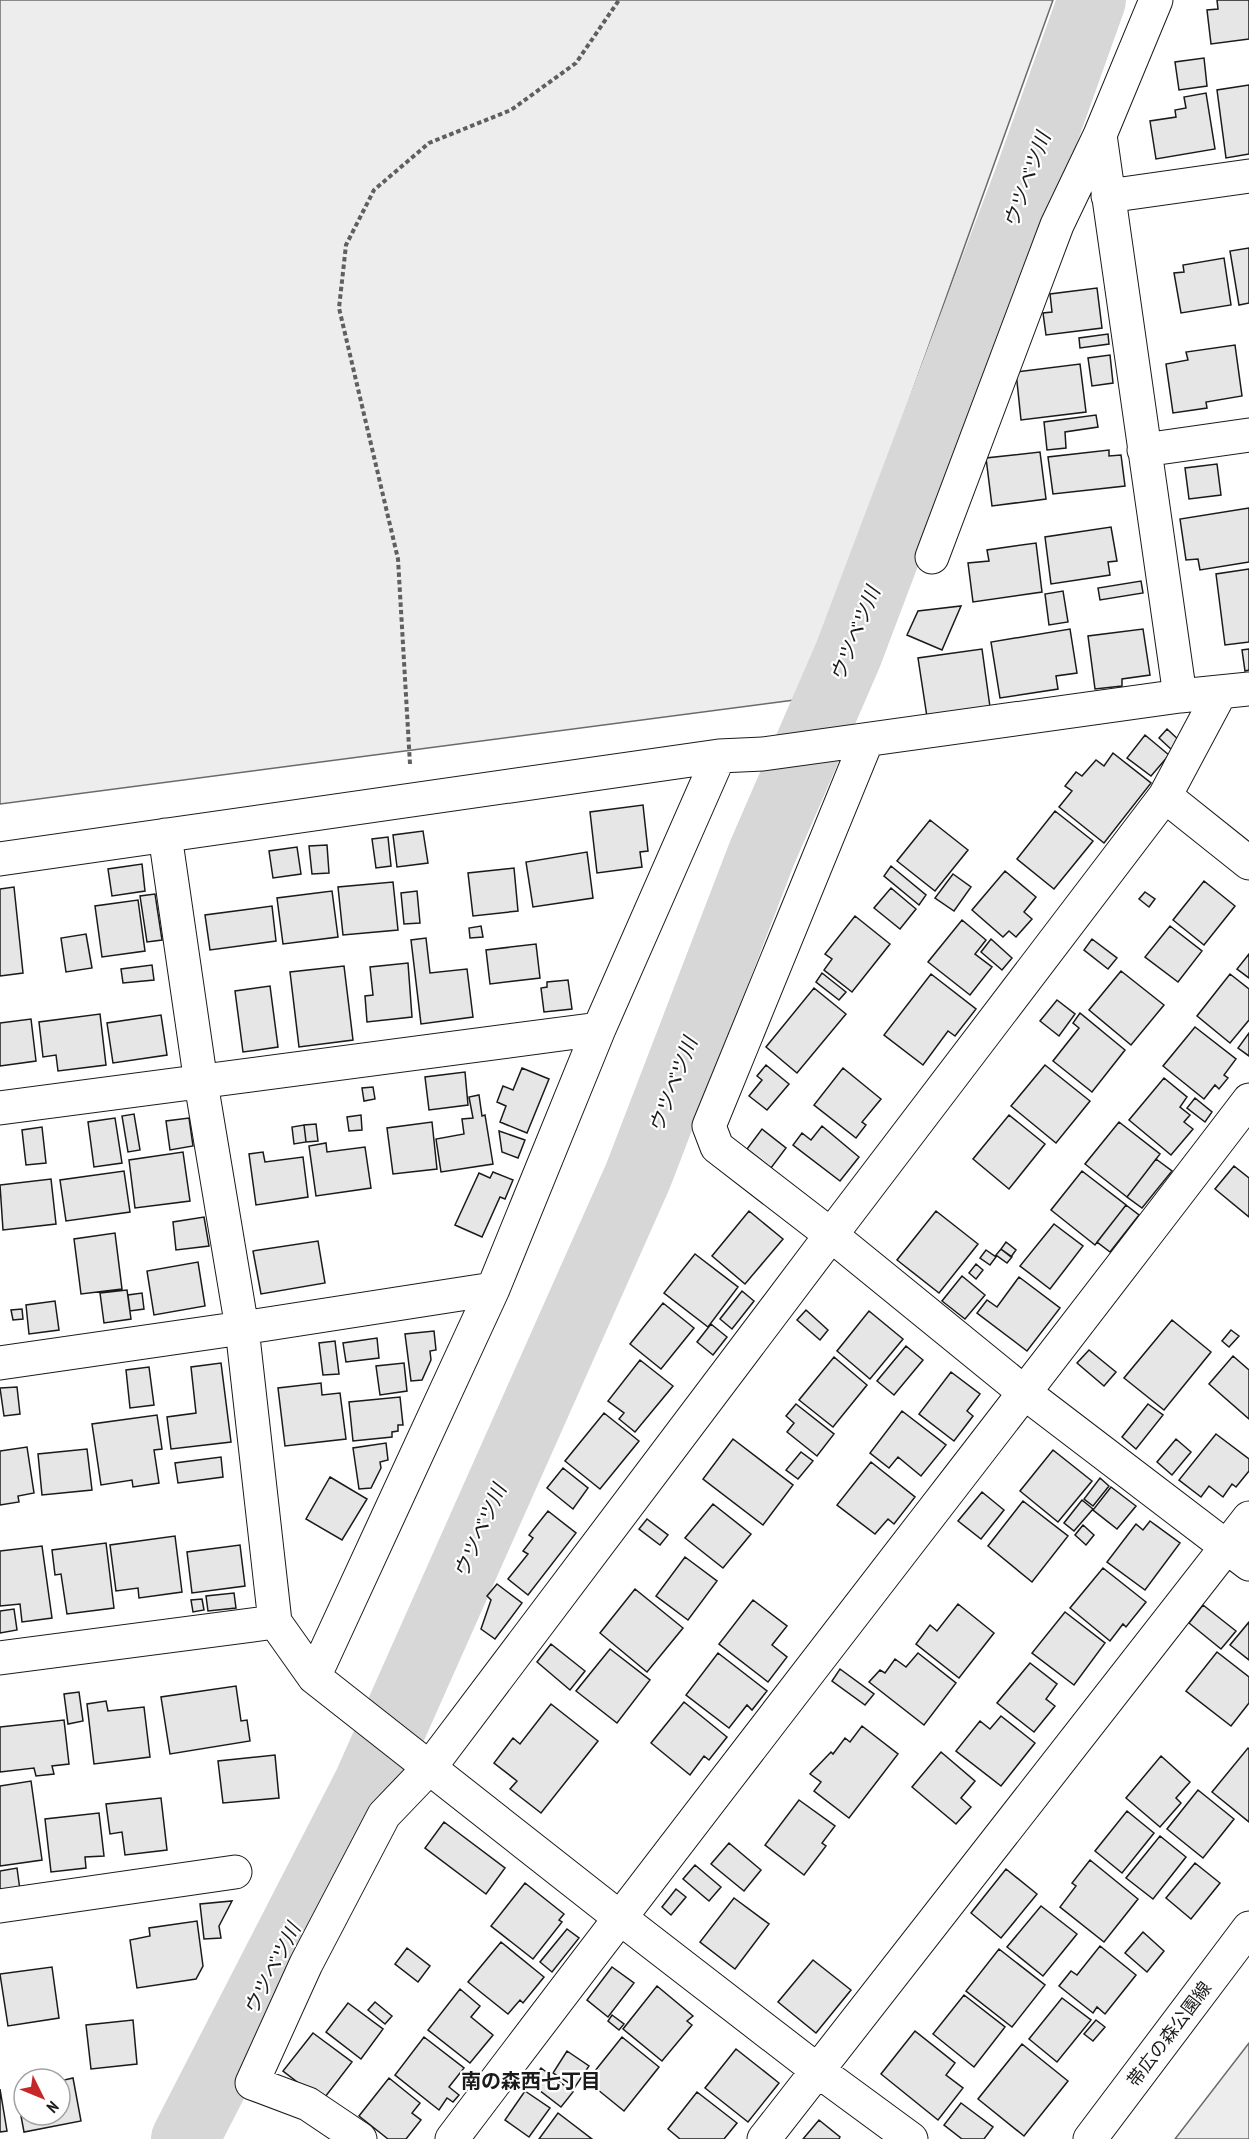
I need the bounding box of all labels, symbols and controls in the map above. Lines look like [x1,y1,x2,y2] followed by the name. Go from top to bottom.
[998,127,1057,231] water label: ウツベツ川
[824,581,887,685] water label: ウツベツ川
[643,1032,704,1136] water label: ウツベツ川
[448,1478,513,1582] water label: ウツベツ川
[238,1917,307,2019] water label: ウツベツ川
[1122,1977,1216,2091] street label: 帯広の森公園線
[12,2067,72,2127] north arrow
[461,2068,601,2094] district label: 南の森西七丁目
[43,2097,63,2117] text: N

